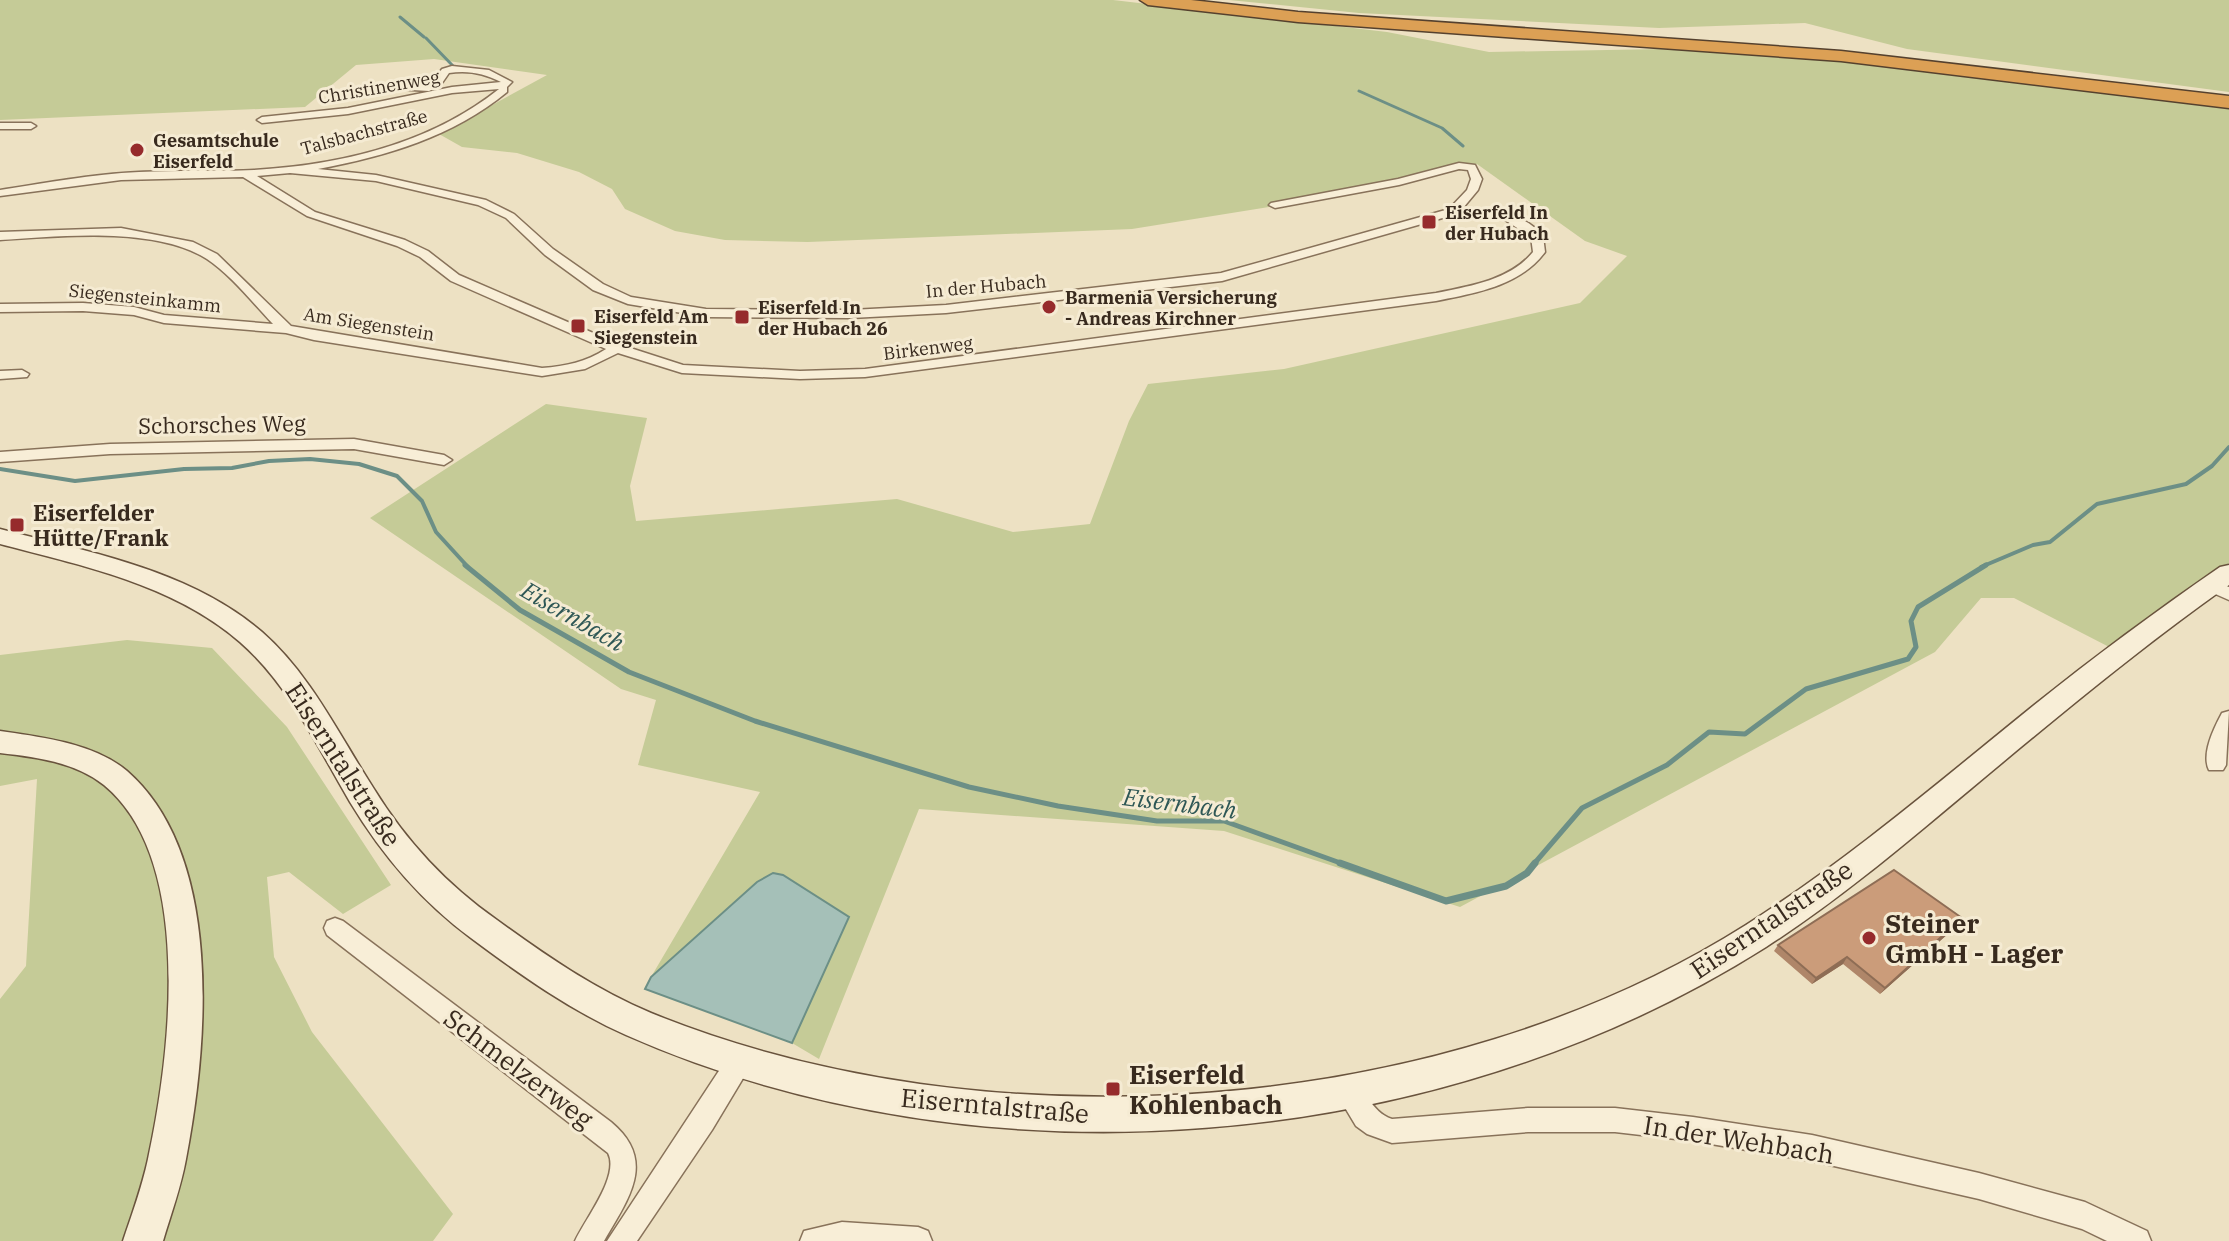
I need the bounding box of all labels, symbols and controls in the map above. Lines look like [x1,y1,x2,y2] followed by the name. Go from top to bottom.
[316,65,442,109] street label: Christinenweg
[298,104,430,160] street label: Talsbachstraße
[153,129,279,173] place label: Gesamtschule Eiserfeld
[128,141,146,159] marker: Gesamtschule Eiserfeld
[1445,201,1549,245] place label: Eiserfeld In der Hubach
[1420,213,1438,231] marker: Eiserfeld In der Hubach
[925,269,1047,303] street label: In der Hubach
[68,279,222,317] street label: Siegensteinkamm
[1065,286,1278,330] place label: Barmenia Versicherung - Andreas Kirchner
[758,296,888,340] place label: Eiserfeld In der Hubach 26
[1040,298,1058,316] marker: Barmenia Versicherung - Andreas Kirchner
[302,302,436,346] street label: Am Siegenstein
[594,305,709,349] place label: Eiserfeld Am Siegenstein
[733,308,751,326] marker: Eiserfeld In der Hubach 26
[569,317,587,335] marker: Eiserfeld Am Siegenstein
[882,331,974,365] street label: Birkenweg
[138,408,306,440] street label: Schorsches Weg
[33,498,169,552] place label: Eiserfelder Hütte/Frank
[8,516,26,534] marker: Eiserfelder Hütte/Frank
[515,573,630,658] water label: Eisernbach
[278,676,410,852] street label: Eiserntalstraße
[1120,780,1239,826] water label: Eisernbach
[1683,852,1859,986] street label: Eiserntalstraße
[1885,906,2064,970] place label: Steiner GmbH - Lager
[1860,929,1878,947] marker: Steiner GmbH - Lager
[437,1001,601,1135] street label: Schmelzerweg
[1129,1057,1283,1121] place label: Eiserfeld Kohlenbach
[899,1080,1091,1130] street label: Eiserntalstraße
[1104,1080,1122,1098] marker: Eiserfeld Kohlenbach
[1641,1107,1837,1171] street label: In der Wehbach

